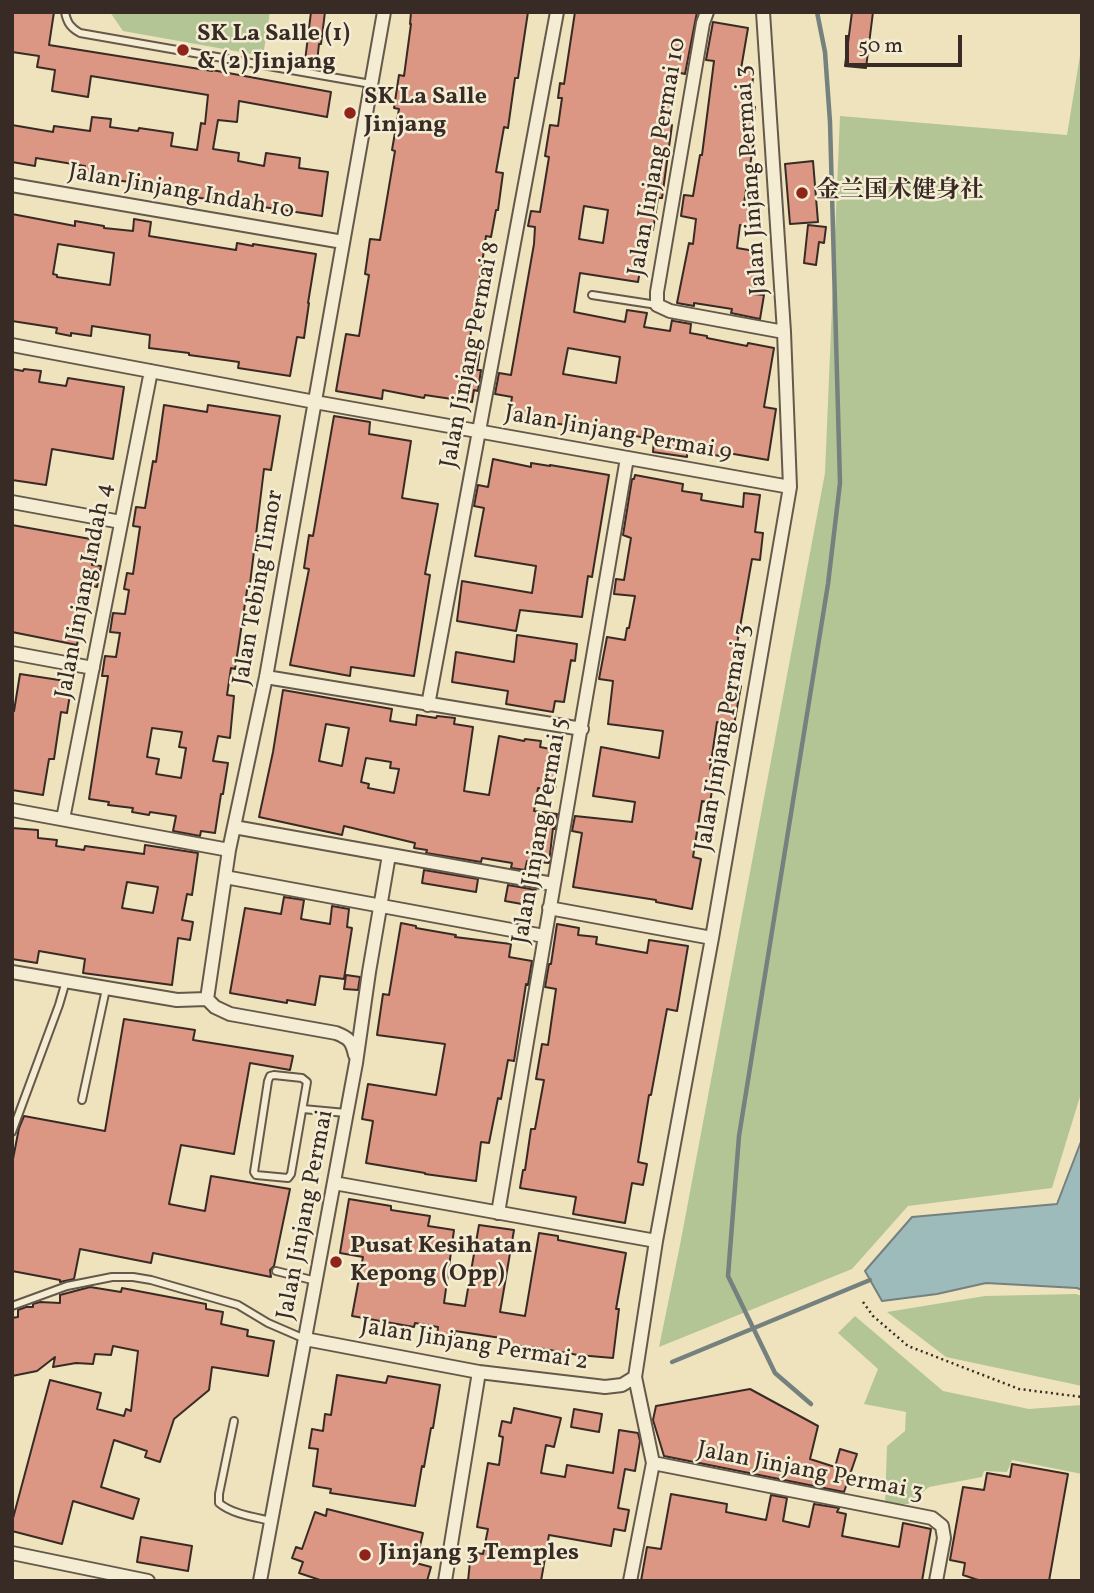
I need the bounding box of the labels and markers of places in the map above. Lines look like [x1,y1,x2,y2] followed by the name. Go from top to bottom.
[197,22,350,78] place label: SK La Salle (1) & (2) Jinjang
[175,42,191,58] marker: SK La Salle (1) & (2) Jinjang
[364,85,487,141] place label: SK La Salle Jinjang
[342,105,358,121] marker: SK La Salle Jinjang
[816,179,984,207] place label: 金兰国术健身社
[794,185,810,201] marker: 金兰国术健身社
[350,1234,532,1290] place label: Pusat Kesihatan Kepong (Opp)
[328,1254,344,1270] marker: Pusat Kesihatan Kepong (Opp)
[379,1541,579,1569] place label: Jinjang 3 Temples
[357,1547,373,1563] marker: Jinjang 3 Temples

